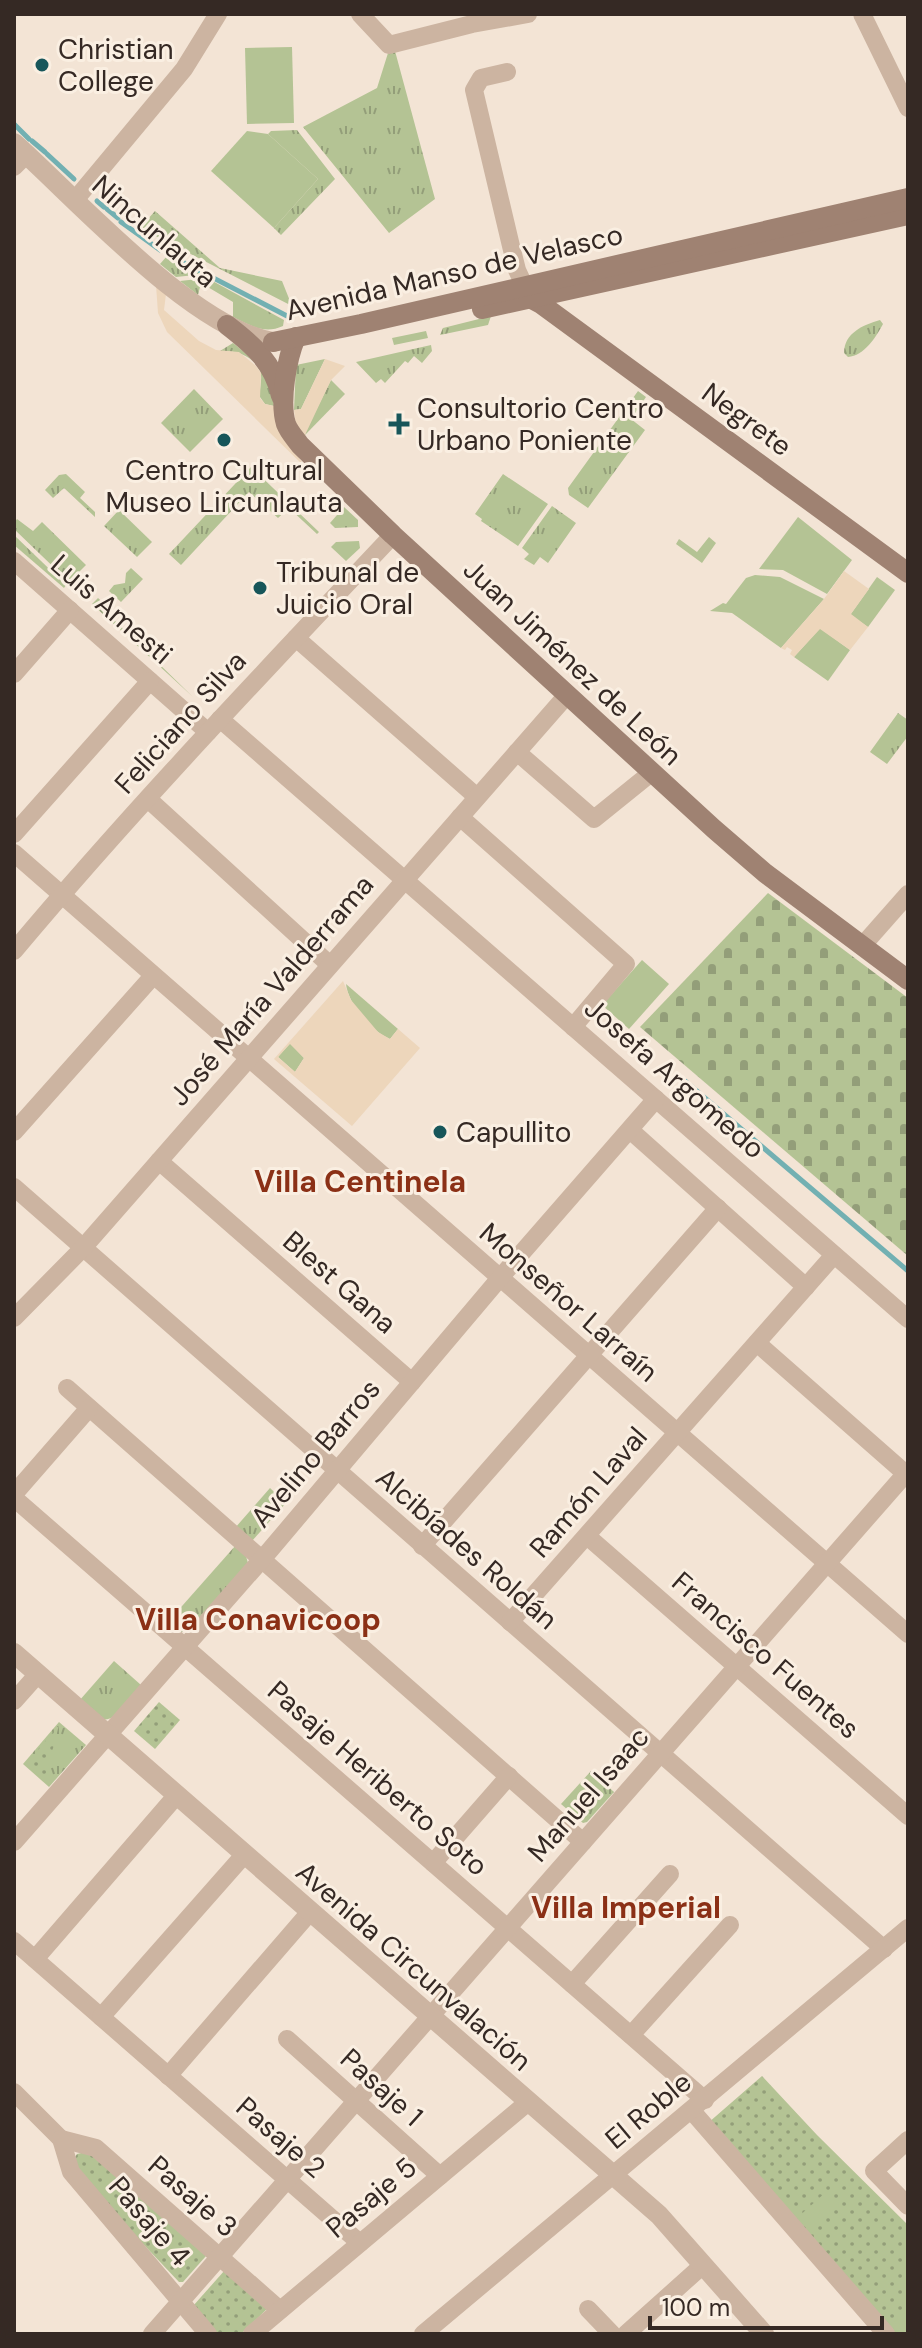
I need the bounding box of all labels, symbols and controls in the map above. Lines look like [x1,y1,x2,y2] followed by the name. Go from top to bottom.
[58,31,174,100] place label: Christian College
[33,56,51,74] marker: Christian College
[84,167,225,296] street label: Nincunlauta
[282,216,626,329] street label: Avenida Manso de Velasco
[694,374,799,465] street label: Negrete
[417,390,664,459] place label: Consultorio Centro Urbano Poniente
[388,413,410,435] marker: Consultorio Centro Urbano Poniente
[215,431,233,449] marker: Centro Cultural Museo Lircunlauta
[106,452,342,521] place label: Centro Cultural Museo Lircunlauta
[43,546,180,672] street label: Luis Amesti
[455,551,690,774] street label: Juan Jiménez de León
[276,554,419,623] place label: Tribunal de Juicio Oral
[251,579,269,597] marker: Tribunal de Juicio Oral
[106,643,254,802] street label: Feliciano Silva
[161,867,382,1114] street label: José María Valderrama
[577,990,773,1167] street label: Josefa Argomedo
[456,1114,571,1151] place label: Capullito
[431,1123,449,1141] marker: Capullito
[254,1162,466,1201] district label: Villa Centinela
[472,1215,666,1390] street label: Monseñor Larraín
[275,1223,404,1342] street label: Blest Gana
[242,1371,388,1535] street label: Avelino Barros
[521,1419,655,1565] street label: Ramón Laval
[368,1459,565,1637] street label: Alcibíades Roldán
[664,1564,867,1747] street label: Francisco Fuentes
[135,1600,381,1639] district label: Villa Conavicoop
[260,1672,496,1884] street label: Pasaje Heriberto Soto
[519,1719,657,1870] street label: Manuel Isaac
[288,1854,539,2079] street label: Avenida Circunvalación
[531,1888,721,1927] district label: Villa Imperial
[332,2040,431,2134] street label: Pasaje 1
[598,2064,699,2157] street label: El Roble
[228,2089,333,2186] street label: Pasaje 2
[140,2147,245,2245] street label: Pasaje 3
[318,2149,424,2246] street label: Pasaje 5
[100,2169,199,2274] street label: Pasaje 4
[650,2280,882,2330] scale bar
[662,2292,730,2323] text: 100 m

